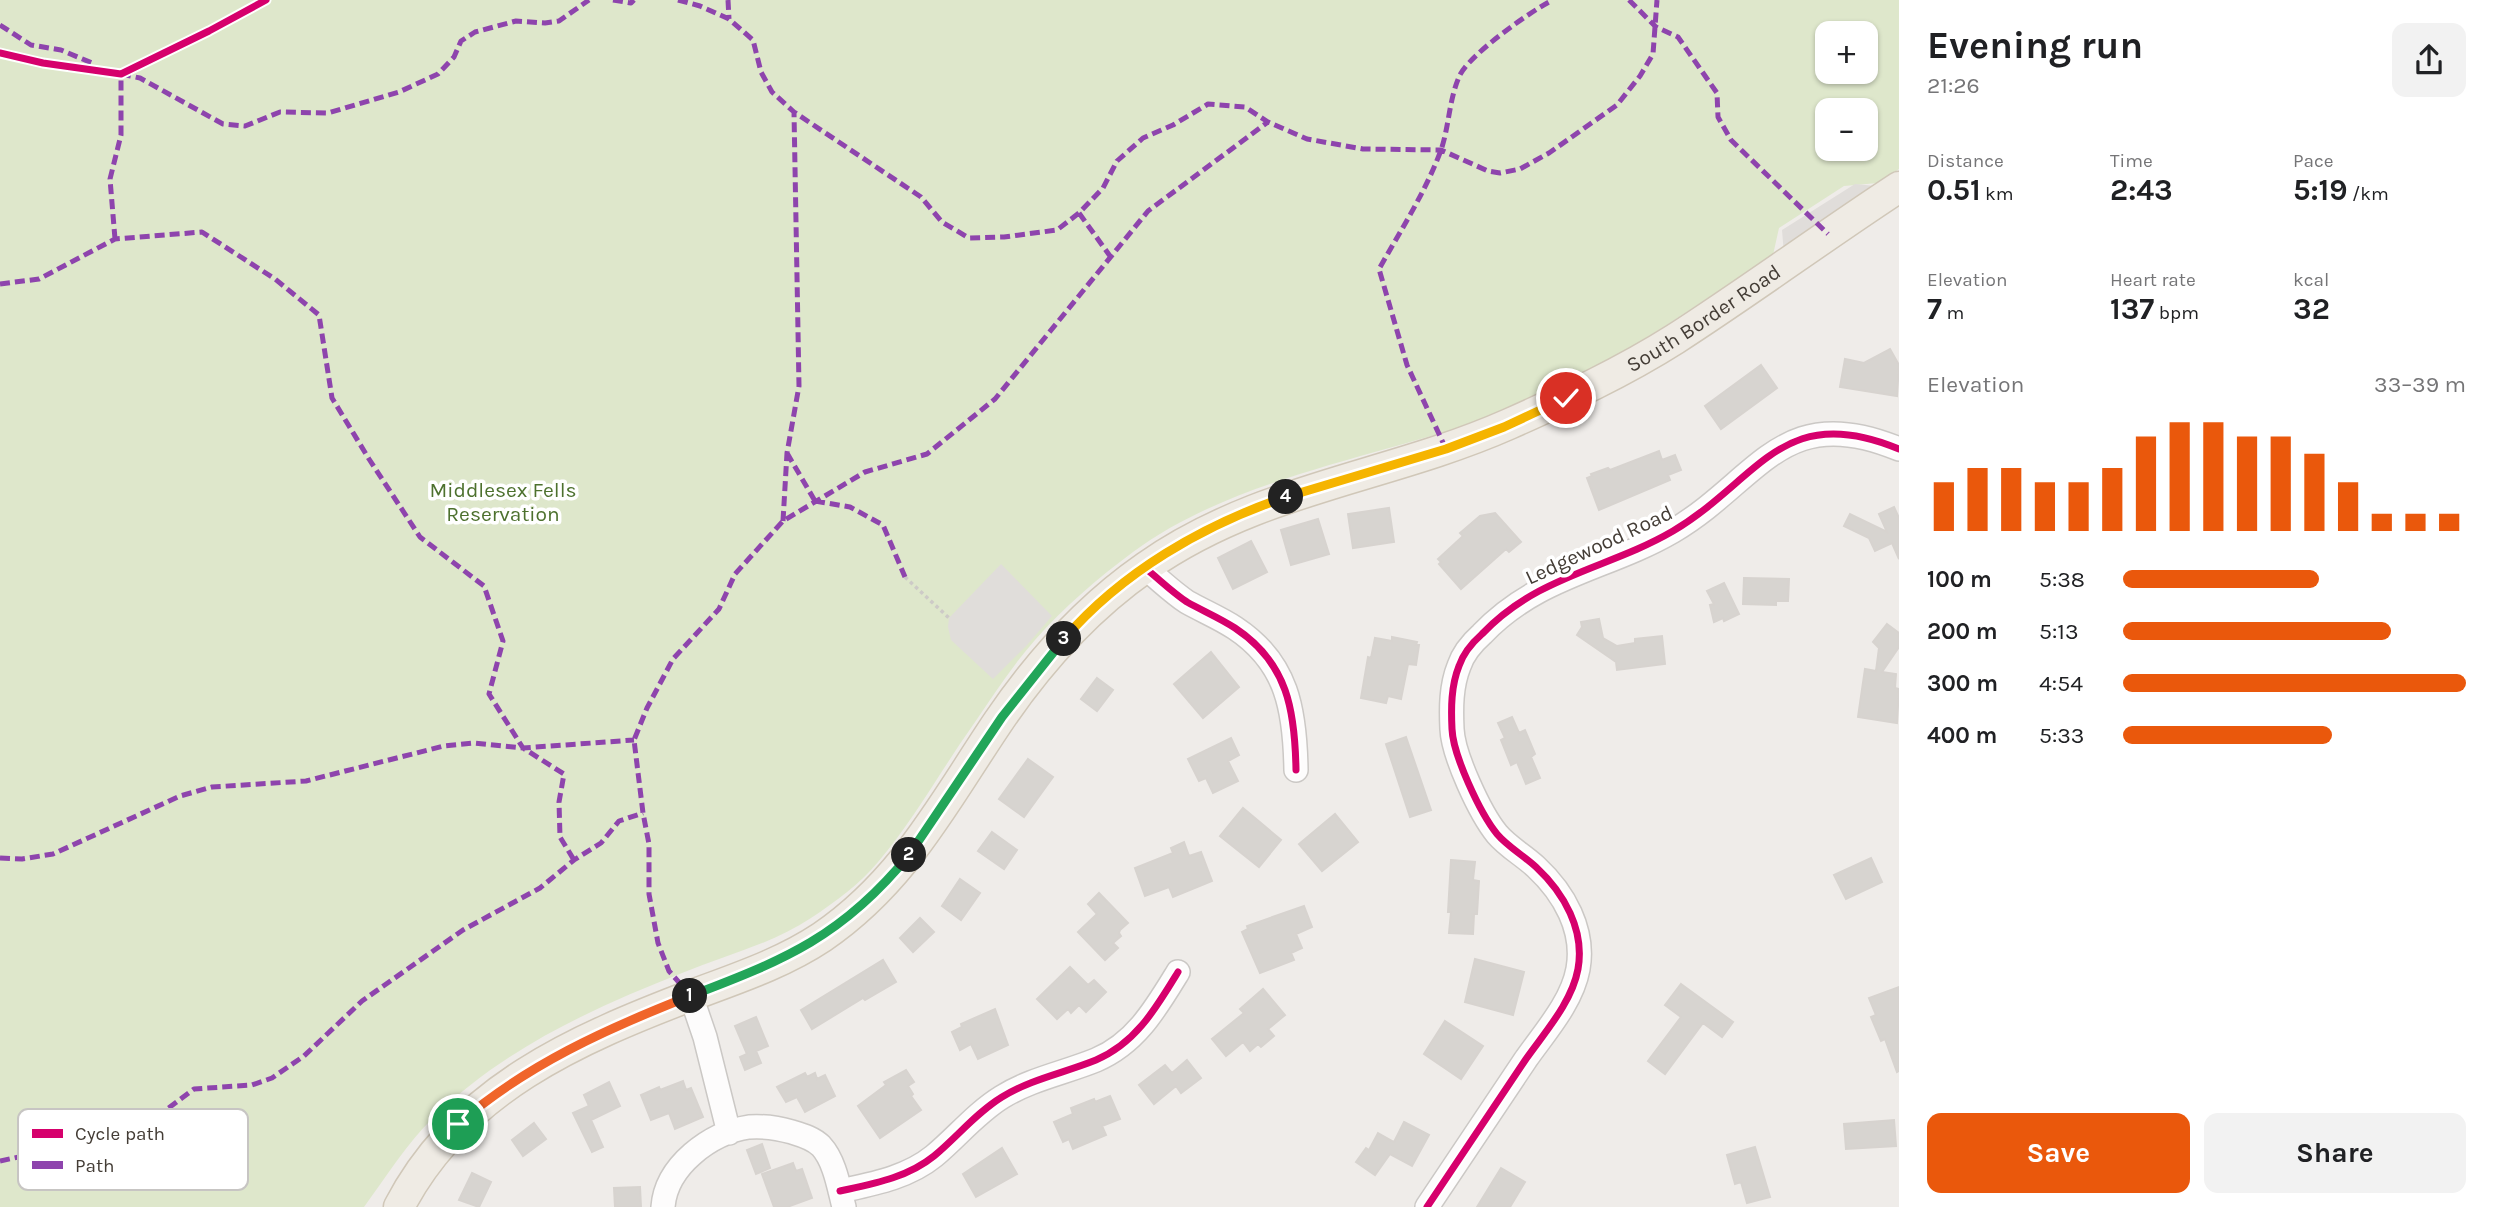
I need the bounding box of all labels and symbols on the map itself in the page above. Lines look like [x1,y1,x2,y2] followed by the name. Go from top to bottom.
[1622,260,1785,377] street label: South Border Road
[1536,368,1596,428] pin
[429,478,577,526] park label: Middlesex Fells Reservation
[1268,480,1304,514] pin: 4
[1522,500,1676,590] street label: Ledgewood Road
[1046,622,1082,656] pin: 3
[892,838,926,872] pin: 2
[672,978,708,1014] pin: 1
[428,1094,488,1154] pin
[18,1109,248,1190] legend
[75,1123,165,1145] text: Cycle path
[75,1155,115,1177] text: Path

